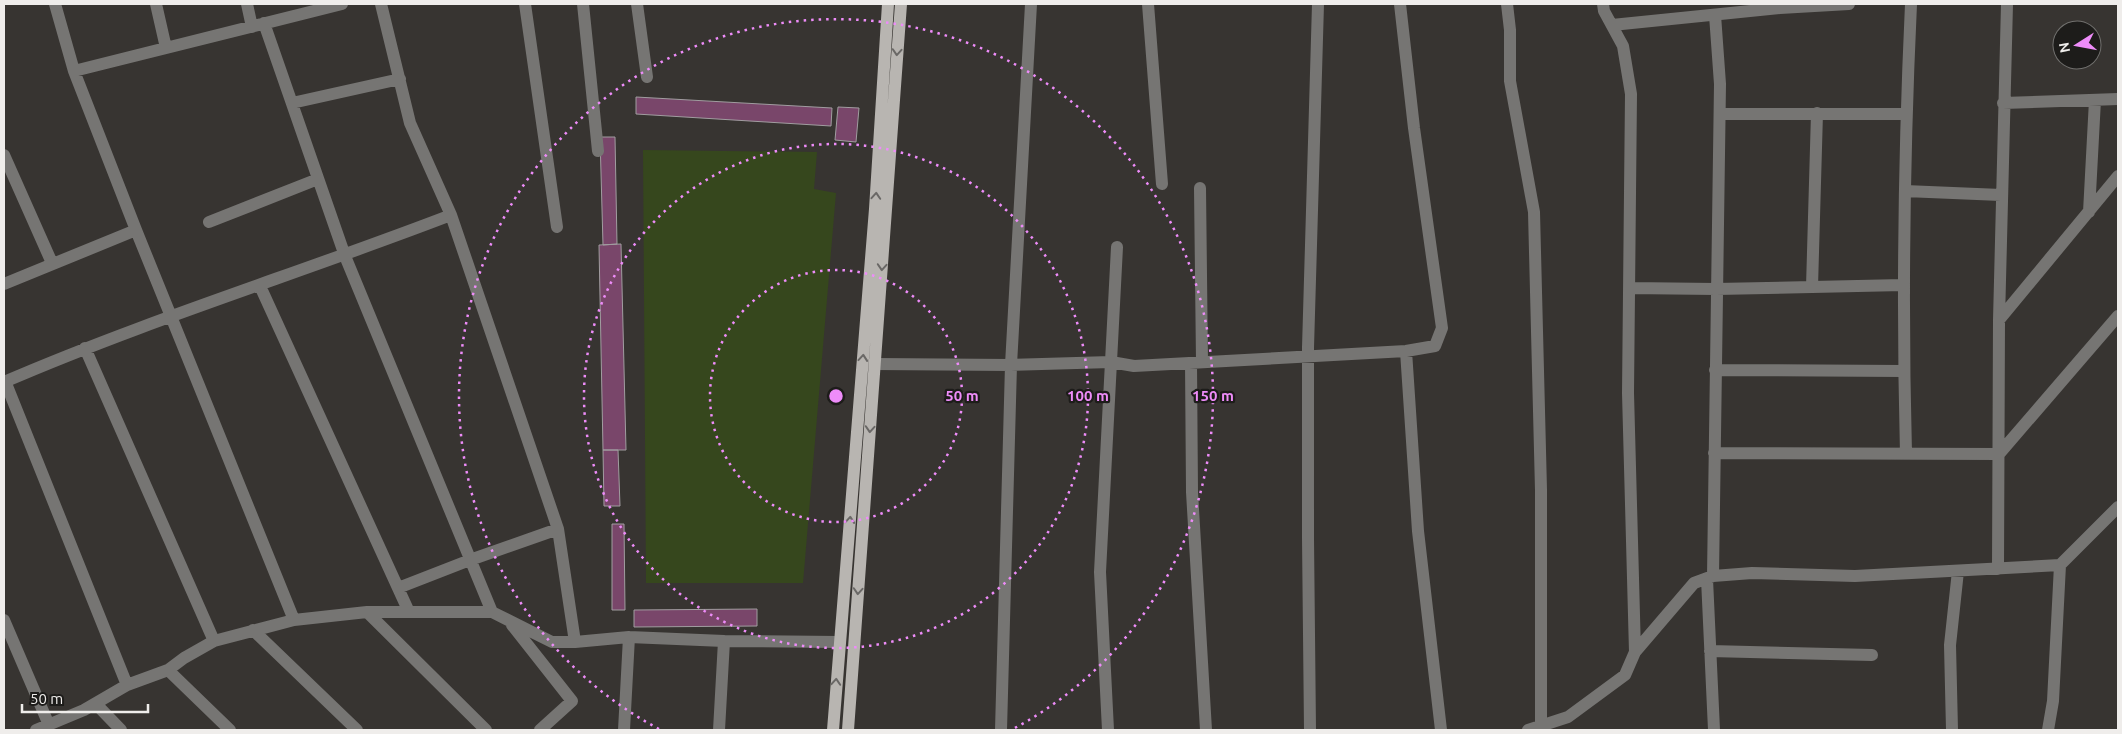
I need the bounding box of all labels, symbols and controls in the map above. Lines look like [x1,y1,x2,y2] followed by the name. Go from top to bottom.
[2052,20,2102,70] north arrow
[2055,41,2073,54] text: N
[892,49,903,57] one-way arrow
[871,192,882,200] one-way arrow
[876,263,887,271] one-way arrow
[858,353,869,361] one-way arrow
[827,387,845,405] centre of rings
[945,387,979,404] text: 50 m
[1067,387,1109,404] text: 100 m
[1192,387,1234,404] text: 150 m
[864,425,875,433] one-way arrow
[844,515,855,523] one-way arrow
[852,587,863,595] one-way arrow
[831,677,842,685] one-way arrow
[22,682,149,714] scale bar
[30,690,63,707] text: 50 m

